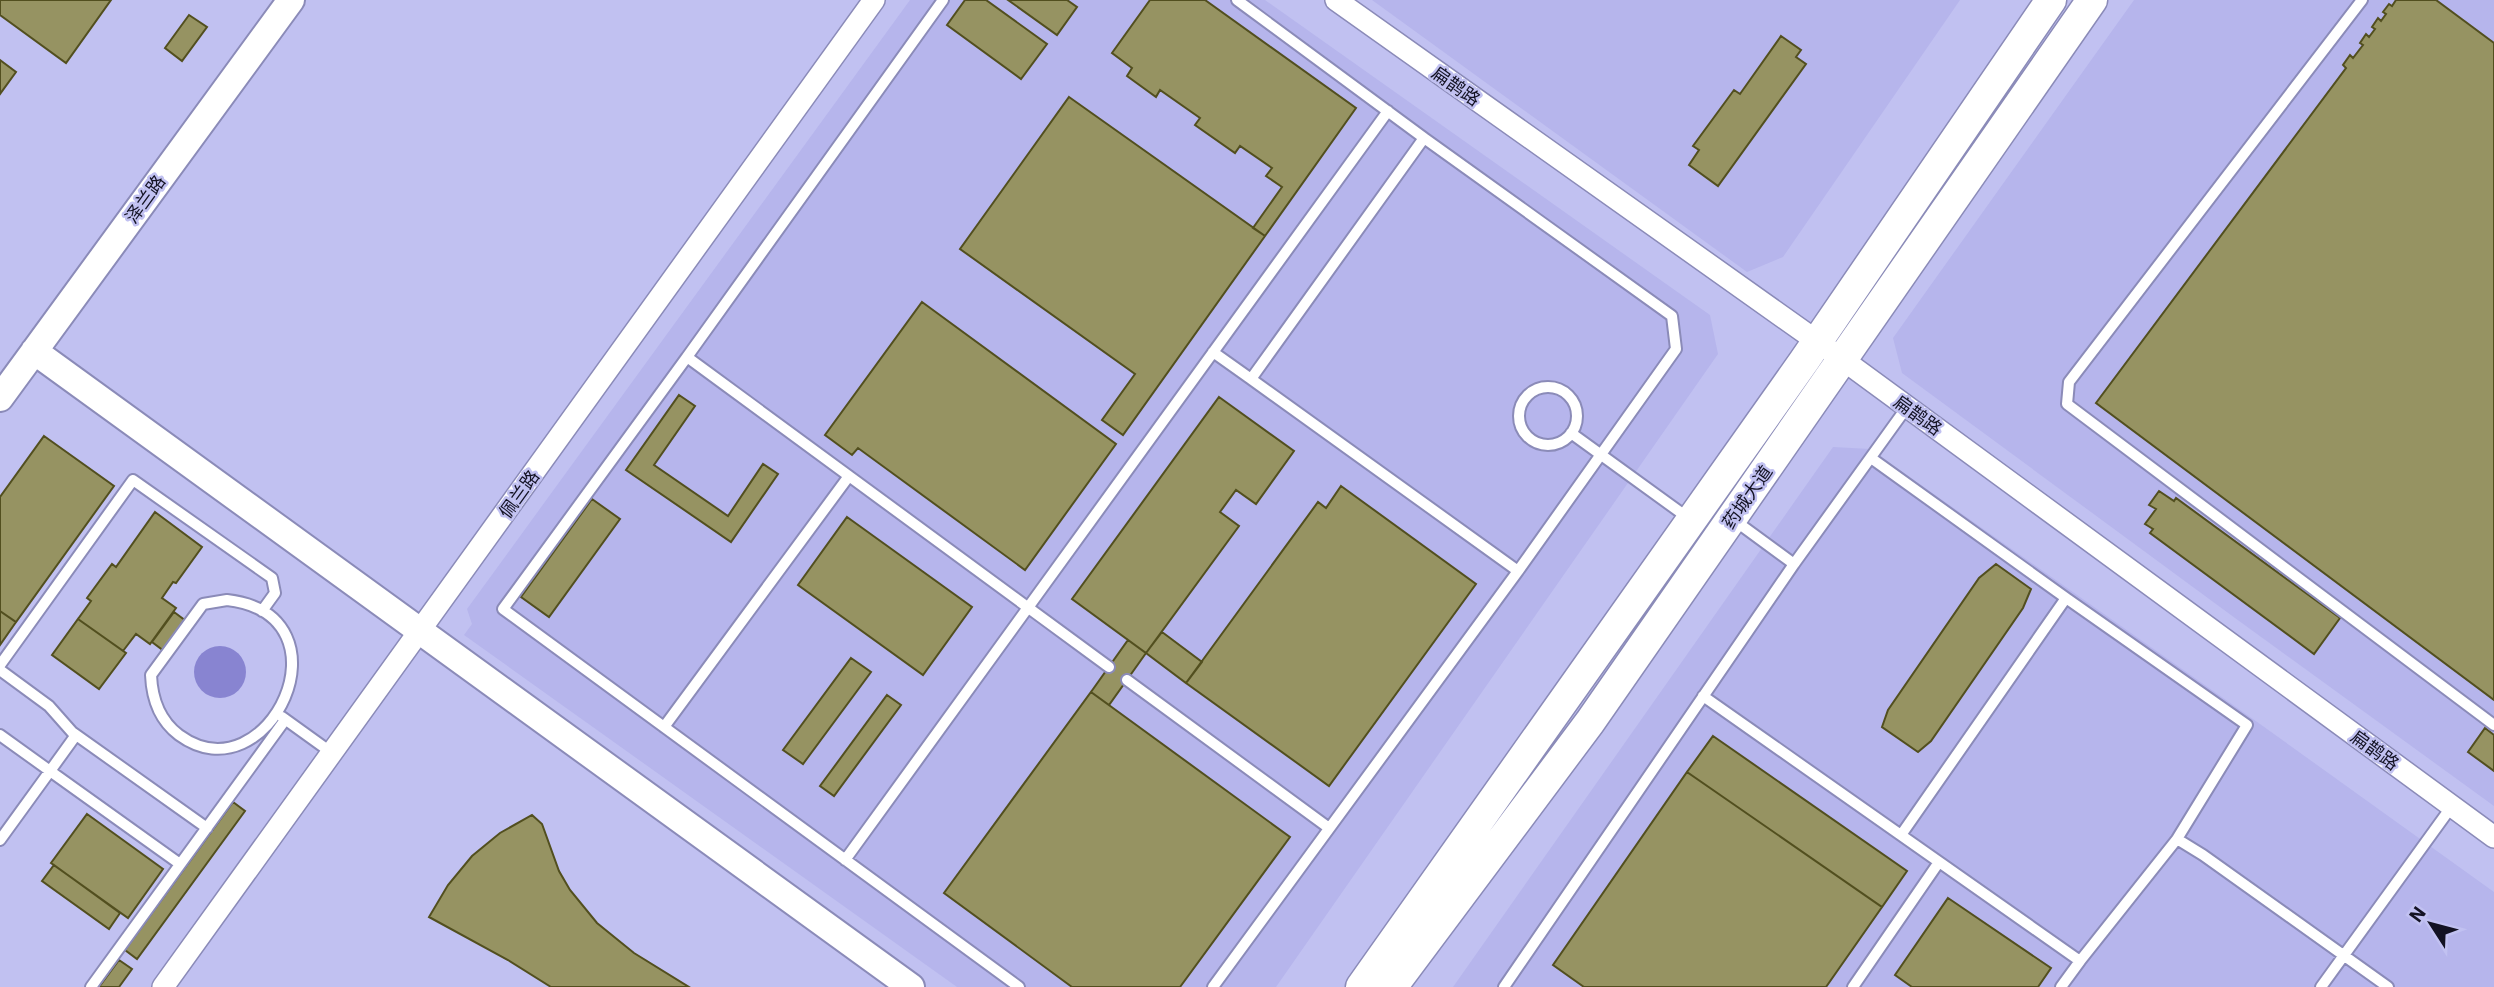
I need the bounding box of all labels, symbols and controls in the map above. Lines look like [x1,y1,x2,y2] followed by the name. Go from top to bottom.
[1427,61,1485,111] street label: 扁鹊路
[120,170,170,228] street label: 泽兰路
[1889,390,1947,440] street label: 扁鹊路
[1717,461,1777,533] street label: 药城大道
[494,465,544,523] street label: 佩兰路
[2346,725,2404,775] street label: 扁鹊路
[2396,889,2466,959] north arrow
[2403,901,2431,927] text: N

